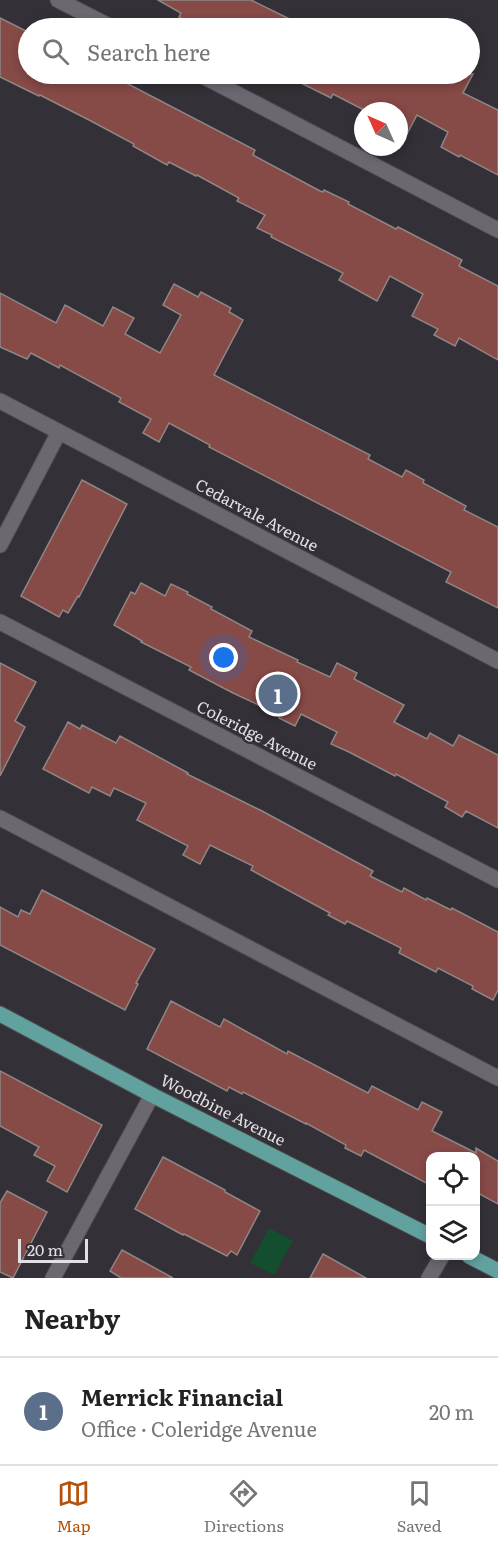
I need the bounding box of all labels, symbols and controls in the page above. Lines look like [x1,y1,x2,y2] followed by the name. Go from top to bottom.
[18,18,480,84] search box
[39,35,72,68] icon: search
[87,35,210,68] text: Search here
[354,102,408,156] north arrow
[192,472,323,557] street label: Cedarvale Avenue
[209,643,238,672] your location
[258,672,298,716] pin: 1
[193,693,322,775] street label: Coleridge Avenue
[157,1067,290,1151] street label: Woodbine Avenue
[426,1152,480,1260] map controls
[426,1152,480,1206] button: locate
[426,1206,480,1260] button: layers
[18,1236,88,1264] scale bar
[27,1237,63,1261] text: 20 m
[24,1298,120,1337] text: Nearby
[81,1380,283,1413] text: Merrick Financial
[39,1396,48,1426] text: 1
[429,1396,474,1426] text: 20 m
[81,1413,317,1443] text: Office · Coleridge Avenue
[57,1477,91,1537] tab: Map
[204,1477,284,1537] tab: Directions
[397,1477,441,1537] tab: Saved

